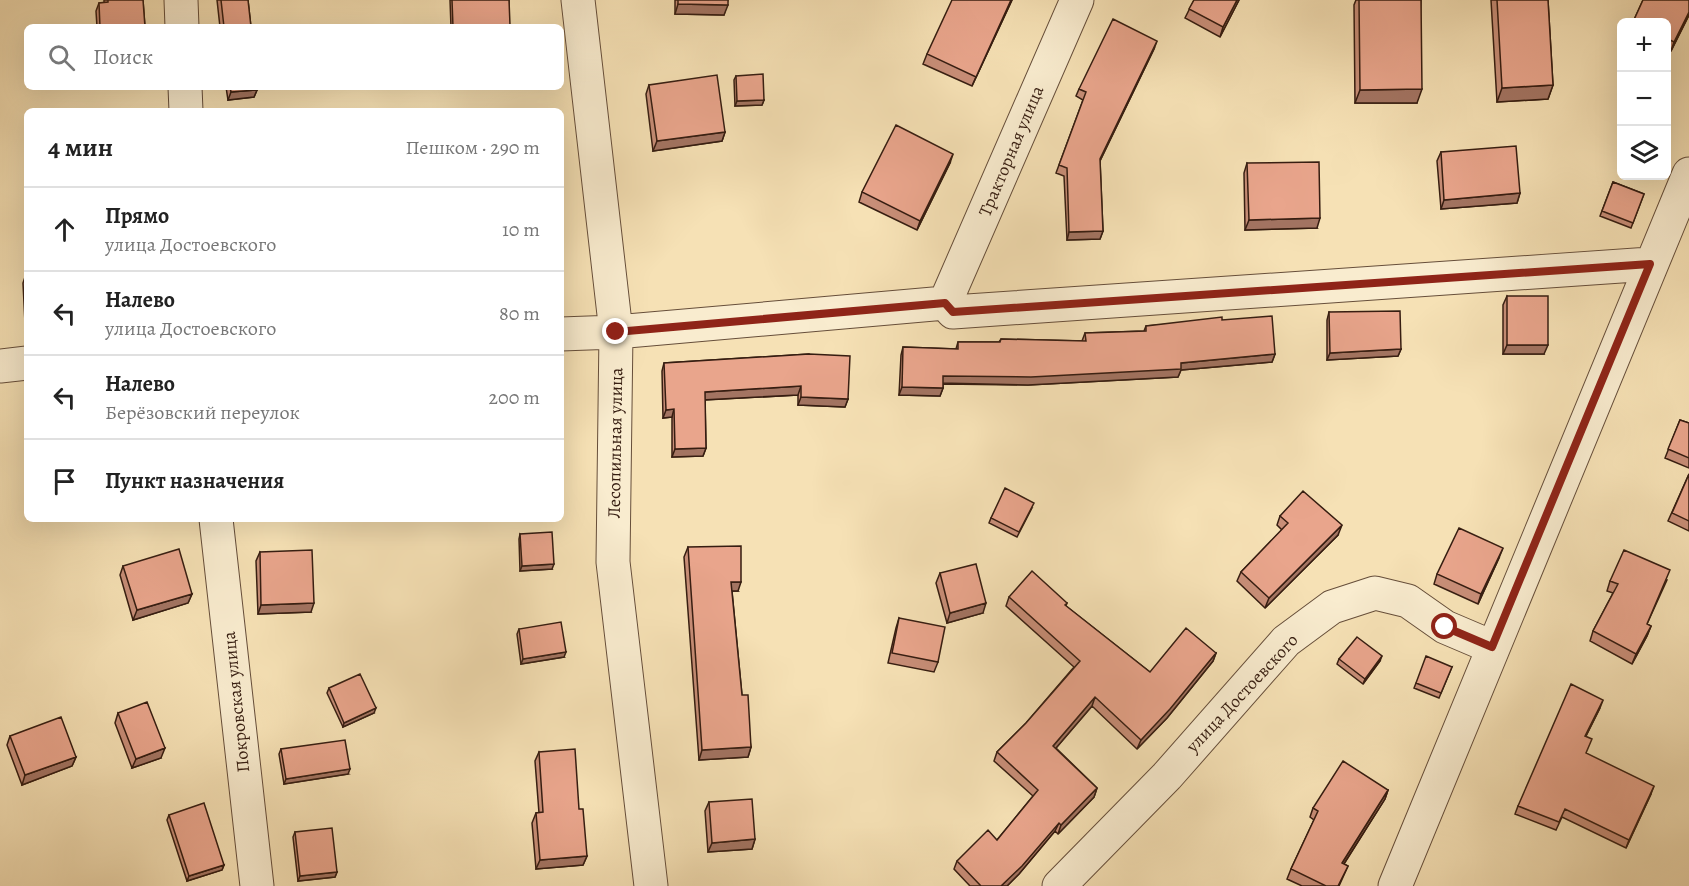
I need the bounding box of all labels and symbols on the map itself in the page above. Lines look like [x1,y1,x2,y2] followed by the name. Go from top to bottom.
[973,81,1050,220] street label: Тракторная улица
[602,318,628,344] route end
[602,367,628,519] street label: Лесопильная улица
[1431,613,1457,639] route start
[1180,628,1303,758] street label: улица Достоевского
[217,630,255,774] street label: Покровская улица

